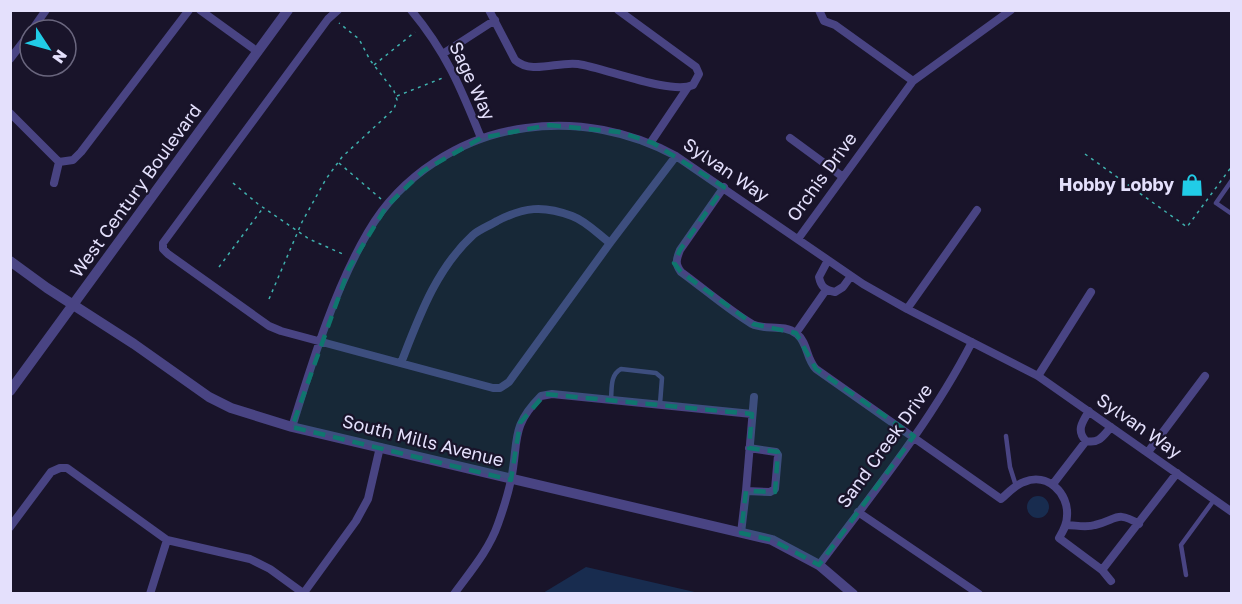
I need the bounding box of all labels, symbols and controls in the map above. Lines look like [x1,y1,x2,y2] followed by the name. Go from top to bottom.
[18,18,78,78] north arrow
[445,38,501,123] street label: Sage Way
[48,46,72,68] text: N
[65,99,206,281] street label: West Century Boulevard
[782,128,861,225] street label: Orchis Drive
[680,132,774,206] street label: Sylvan Way
[1179,172,1205,198] shop icon: Hobby Lobby
[1059,173,1174,195] place label: Hobby Lobby
[832,379,936,512] street label: Sand Creek Drive
[1093,388,1186,462] street label: Sylvan Way
[340,409,506,471] street label: South Mills Avenue

